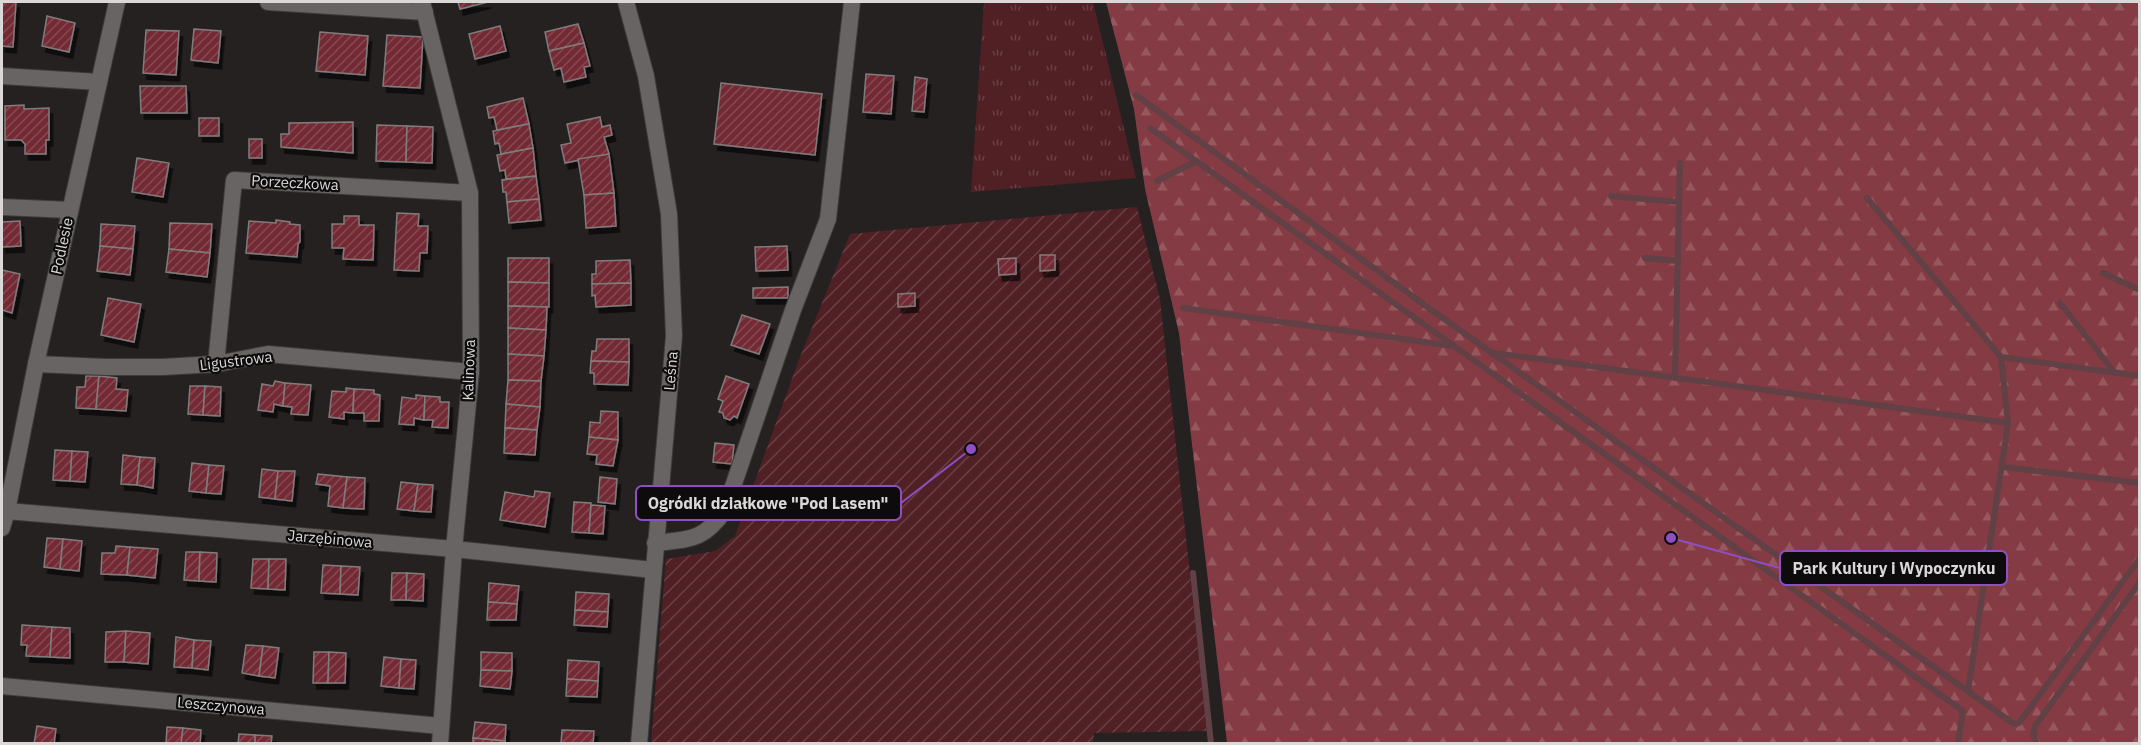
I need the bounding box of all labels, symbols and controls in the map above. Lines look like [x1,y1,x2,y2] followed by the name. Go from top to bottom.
[251,171,339,194] street label: Porzeczkowa
[46,216,77,276] street label: Podlesie
[458,339,479,401] street label: Kalinowa
[198,347,273,374] street label: Ligustrowa
[659,350,682,391] street label: Leśna
[636,486,901,520] callout: Ogródki działkowe "Pod Lasem"
[648,493,888,513] text: Ogródki działkowe "Pod Lasem"
[287,525,373,552] street label: Jarzębinowa
[1780,551,2007,585] callout: Park Kultury i Wypoczynku
[1793,558,1995,578] text: Park Kultury i Wypoczynku
[176,692,266,719] street label: Leszczynowa

